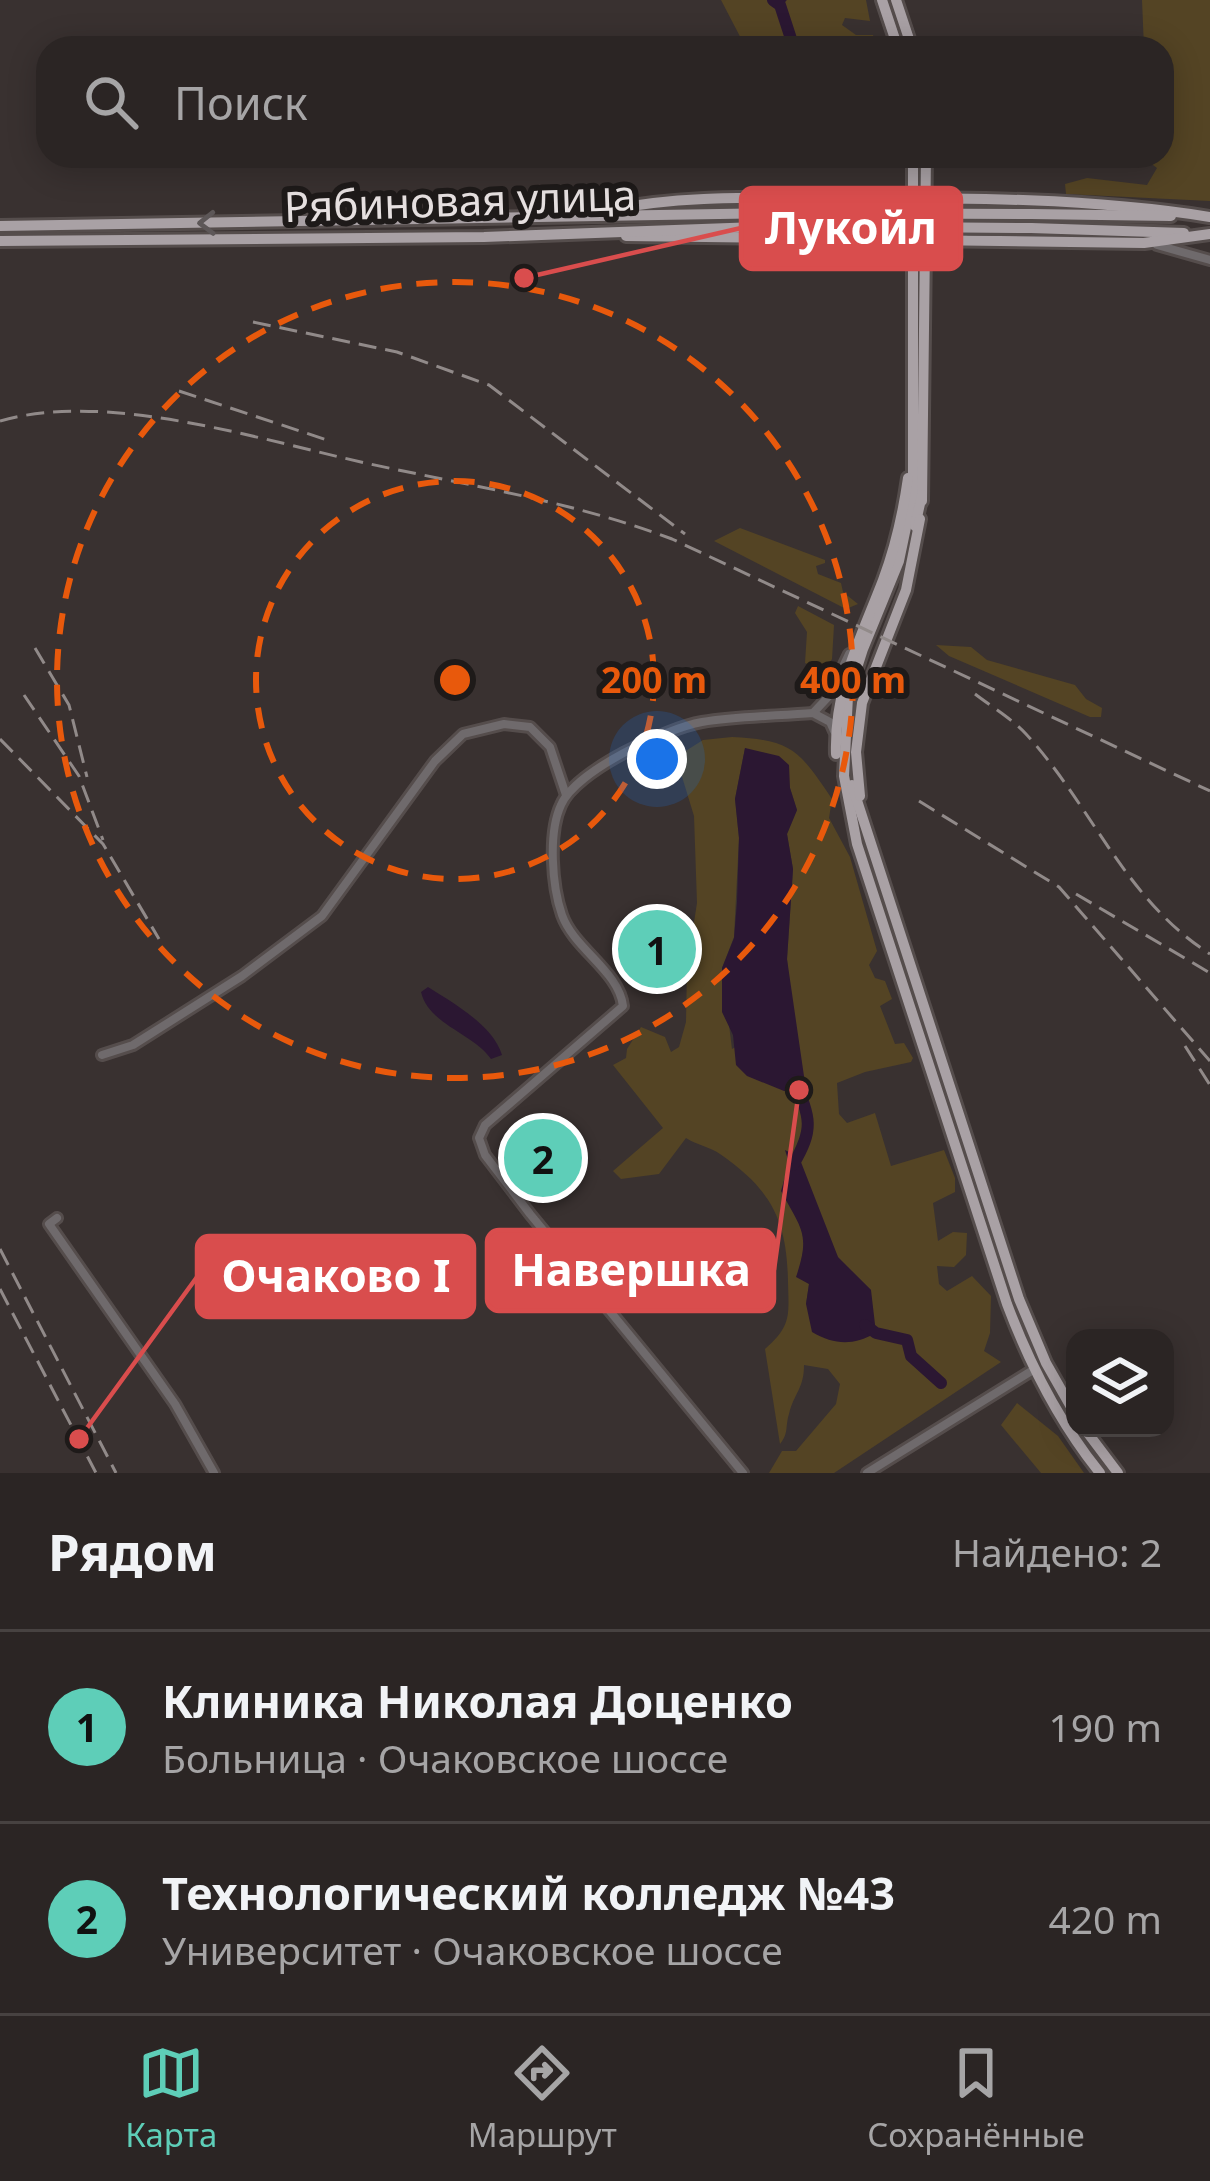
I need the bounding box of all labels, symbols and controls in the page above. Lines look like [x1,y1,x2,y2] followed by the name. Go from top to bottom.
[36,36,1174,168] search box
[78,69,144,135] icon: search
[174,72,308,133] text: Поиск
[283,165,637,234] street label: Рябиновая улица
[741,188,961,269] callout: Лукойл
[765,196,937,257] text: Лукойл
[197,210,215,236] one-way arrow
[601,655,707,704] text: 200 m
[800,655,906,704] text: 400 m
[434,659,476,701] centre of rings
[627,729,687,789] your location
[618,904,696,994] pin: 1
[504,1113,582,1203] pin: 2
[487,1230,774,1311] callout: Навершка
[197,1236,474,1317] callout: Очаково I
[511,1238,751,1299] text: Навершка
[221,1244,451,1305] text: Очаково I
[1066,1329,1174,1437] map controls
[1066,1329,1174,1437] button: layers
[48,1516,217,1586] text: Рядом
[952,1525,1162,1578] text: Найдено: 2
[162,1670,793,1731] text: Клиника Николая Доценко
[76,1700,98,1753] text: 1
[1048,1700,1162,1753] text: 190 m
[162,1731,728,1784] text: Больница · Очаковское шоссе
[162,1862,895,1923] text: Технологический колледж №43
[76,1892,98,1945] text: 2
[1048,1892,1162,1945] text: 420 m
[162,1923,783,1976] text: Университет · Очаковское шоссе
[125,2040,217,2157] tab: Карта
[468,2040,617,2157] tab: Маршрут
[867,2040,1085,2157] tab: Сохранённые

